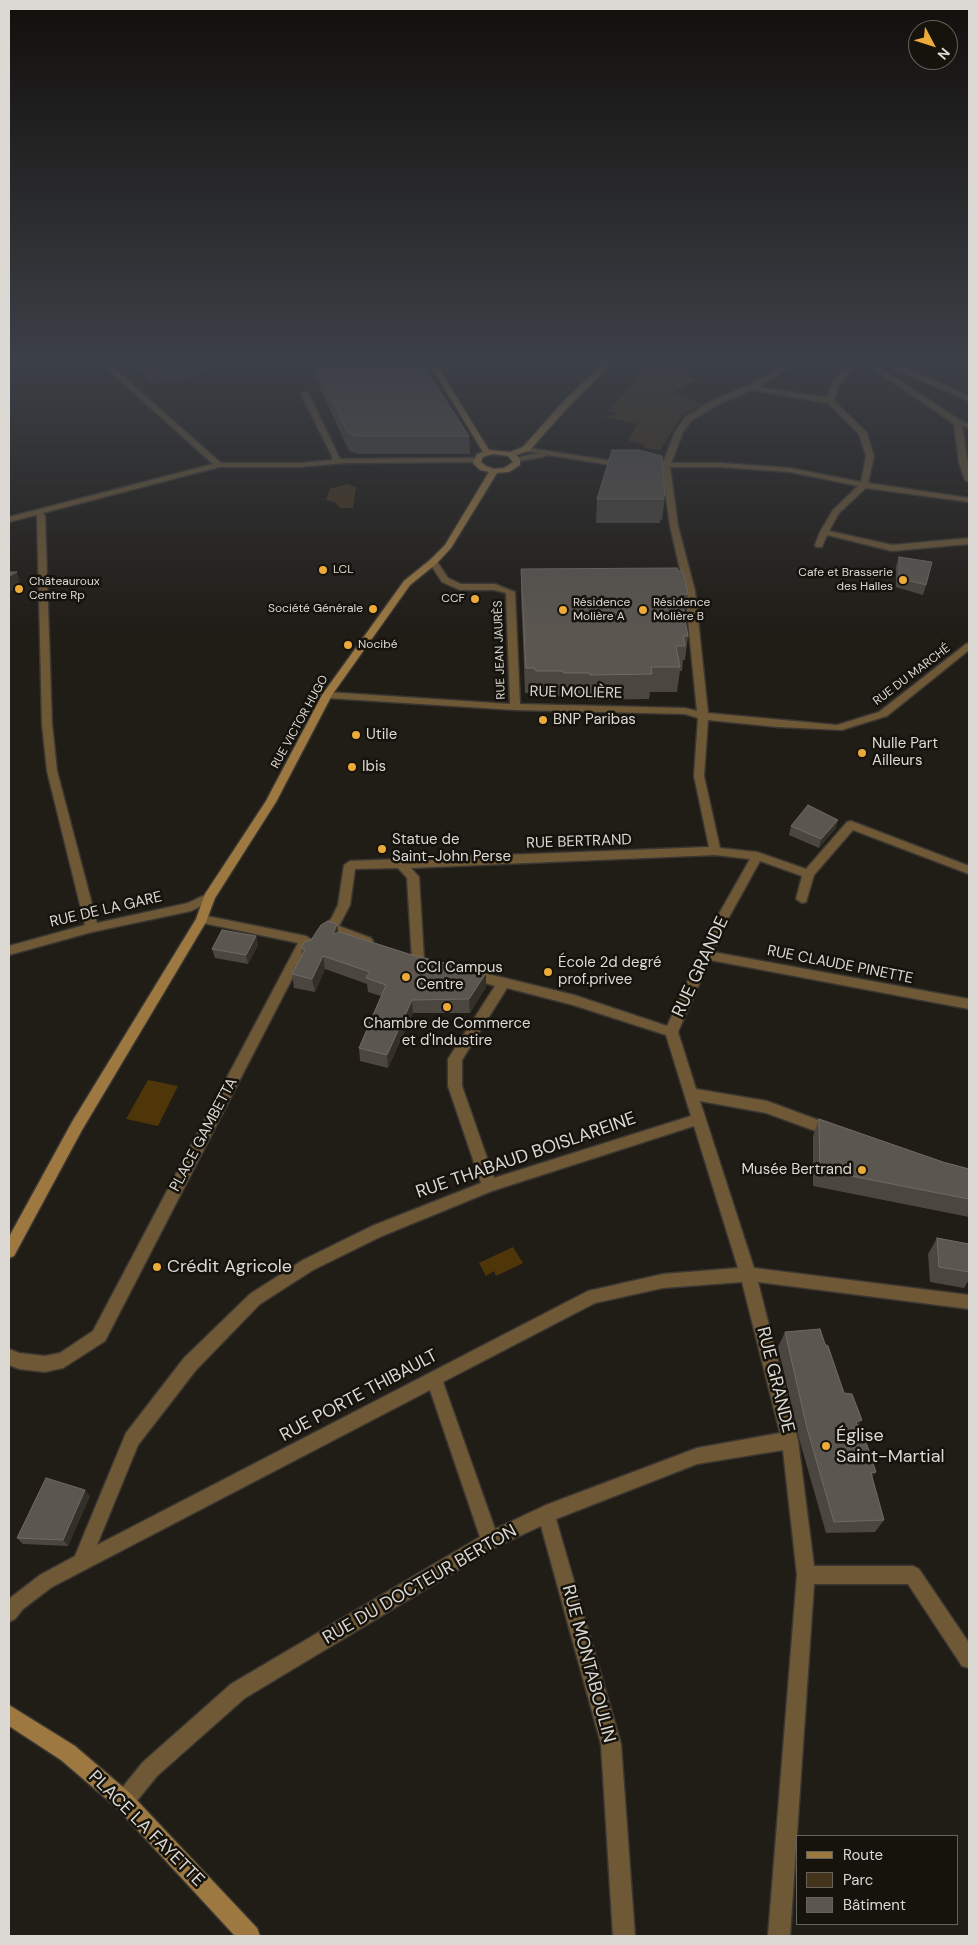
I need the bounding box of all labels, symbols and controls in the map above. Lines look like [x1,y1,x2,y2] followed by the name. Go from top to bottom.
[908,20,958,70] north arrow
[934,44,954,64] text: N
[333,563,353,577] place label: LCL
[317,564,329,576] marker: LCL
[798,566,893,594] place label: Cafe et Brasserie des Halles
[897,574,909,586] marker: Cafe et Brasserie des Halles
[29,575,100,603] place label: Châteauroux Centre Rp
[13,583,25,595] marker: Châteauroux Centre Rp
[441,592,465,606] place label: CCF
[469,593,481,605] marker: CCF
[573,596,630,624] place label: Résidence Molière A
[653,596,710,624] place label: Résidence Molière B
[491,600,509,700] street label: RUE JEAN JAURÈS
[268,602,363,616] place label: Société Générale
[367,603,379,615] marker: Société Générale
[557,604,569,616] marker: Résidence Molière A
[637,604,649,616] marker: Résidence Molière B
[358,638,397,652] place label: Nocibé
[342,639,354,651] marker: Nocibé
[871,641,953,709] street label: RUE DU MARCHÉ
[268,673,332,771] street label: RUE VICTOR HUGO
[530,683,622,703] street label: RUE MOLIÈRE
[553,711,636,729] place label: BNP Paribas
[537,714,549,726] marker: BNP Paribas
[366,726,397,744] place label: Utile
[350,729,362,741] marker: Utile
[872,735,938,770] place label: Nulle Part Ailleurs
[856,747,868,759] marker: Nulle Part Ailleurs
[362,758,386,776] place label: Ibis
[346,761,358,773] marker: Ibis
[392,831,511,866] place label: Statue de Saint-John Perse
[526,831,632,853] street label: RUE BERTRAND
[376,843,388,855] marker: Statue de Saint-John Perse
[48,888,164,932] street label: RUE DE LA GARE
[668,913,734,1021] street label: RUE GRANDE
[765,942,915,988] street label: RUE CLAUDE PINETTE
[558,954,662,989] place label: École 2d degré prof.privee
[416,959,503,994] place label: CCI Campus Centre
[542,966,554,978] marker: École 2d degré prof.privee
[400,971,412,983] marker: CCI Campus Centre
[441,1001,453,1013] marker: Chambre de Commerce et d'Industire
[363,1015,531,1050] place label: Chambre de Commerce et d'Industire
[166,1075,242,1195] street label: PLACE GAMBETTA
[413,1108,639,1204] street label: RUE THABAUD BOISLAREINE
[742,1161,852,1179] place label: Musée Bertrand
[856,1164,868,1176] marker: Musée Bertrand
[167,1256,292,1278] place label: Crédit Agricole
[151,1261,163,1273] marker: Crédit Agricole
[751,1325,799,1435] street label: RUE GRANDE
[276,1345,442,1447] street label: RUE PORTE THIBAULT
[836,1425,944,1468] place label: Église Saint-Martial
[820,1440,832,1452] marker: Église Saint-Martial
[319,1521,521,1649] street label: RUE DU DOCTEUR BERTON
[557,1583,619,1745] street label: RUE MONTABOULIN
[83,1766,209,1892] street label: PLACE LA FAYETTE
[796,1835,958,1925] legend
[843,1845,883,1865] text: Route
[843,1870,873,1890] text: Parc
[843,1895,906,1915] text: Bâtiment

